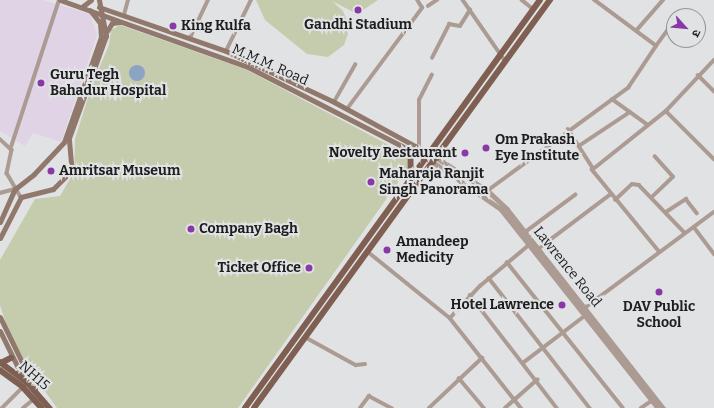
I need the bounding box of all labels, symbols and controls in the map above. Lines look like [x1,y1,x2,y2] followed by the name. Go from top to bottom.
[353,5,363,15] marker: Gandhi Stadium
[666,8,706,48] north arrow
[304,17,412,33] place label: Gandhi Stadium
[181,18,251,34] place label: King Kulfa
[168,21,178,31] marker: King Kulfa
[689,27,703,39] text: उ
[229,41,311,89] street label: M.M.M. Road
[50,67,166,100] place label: Guru Tegh Bahadur Hospital
[35,77,47,89] marker: Guru Tegh Bahadur Hospital
[495,132,579,164] place label: Om Prakash Eye Institute
[480,142,492,154] marker: Om Prakash Eye Institute
[329,145,457,161] place label: Novelty Restaurant
[460,148,470,158] marker: Novelty Restaurant
[59,163,180,179] place label: Amritsar Museum
[46,166,56,176] marker: Amritsar Museum
[379,166,488,198] place label: Maharaja Ranjit Singh Panorama
[366,177,376,187] marker: Maharaja Ranjit Singh Panorama
[199,221,298,237] place label: Company Bagh
[529,223,605,311] street label: Lawrence Road
[186,224,196,234] marker: Company Bagh
[396,234,468,266] place label: Amandeep Medicity
[381,244,393,256] marker: Amandeep Medicity
[218,260,301,276] place label: Ticket Office
[304,263,314,273] marker: Ticket Office
[654,287,664,297] marker: DAV Public School
[451,297,554,313] place label: Hotel Lawrence
[623,299,695,332] place label: DAV Public School
[557,300,567,310] marker: Hotel Lawrence
[15,358,53,394] street label: NH15

